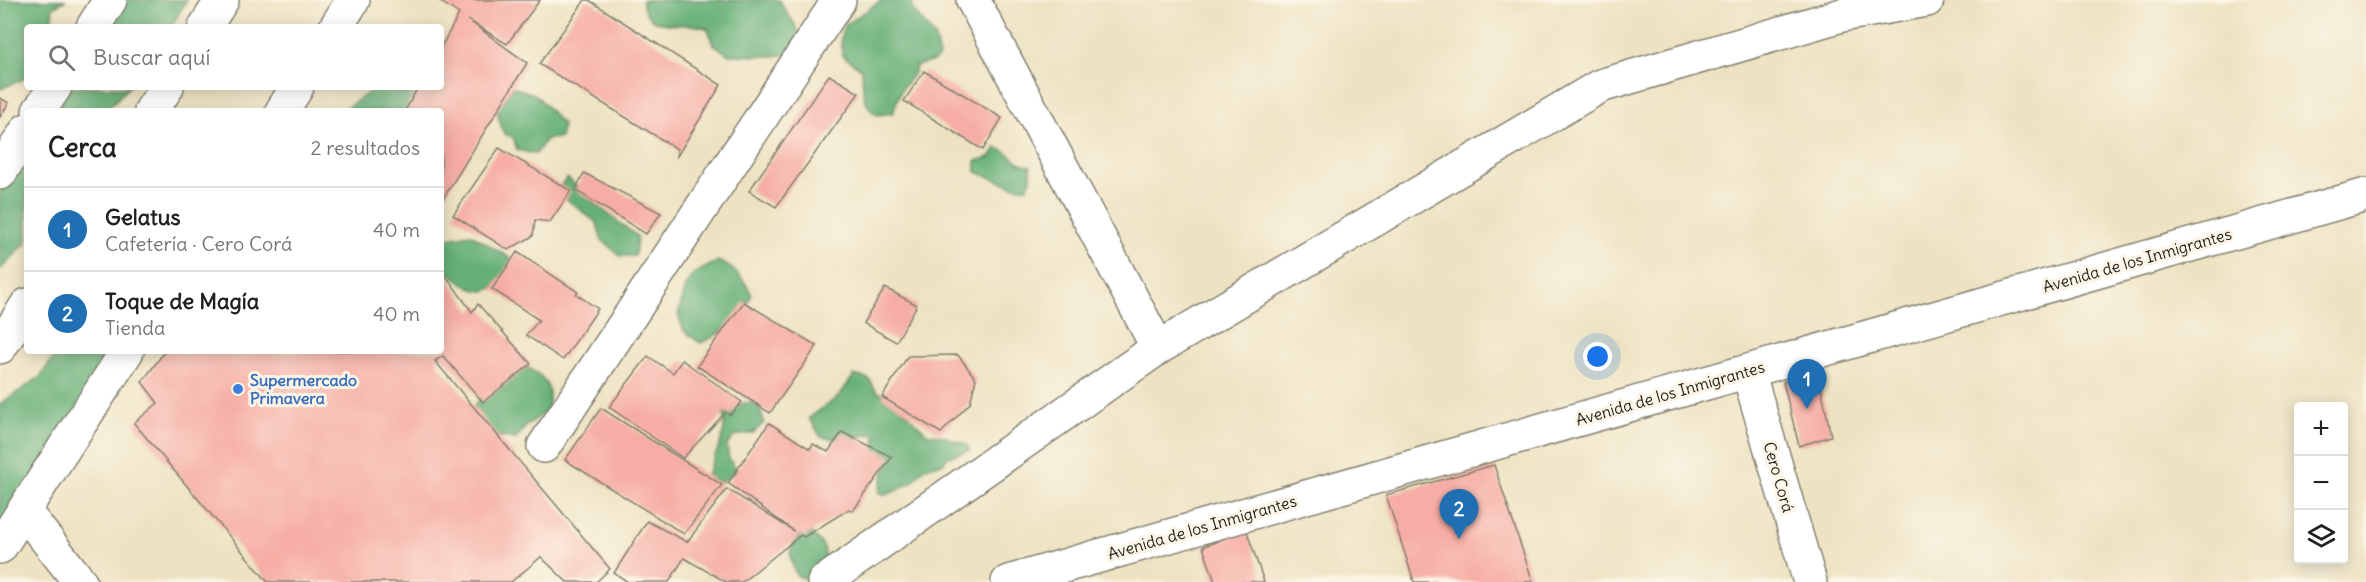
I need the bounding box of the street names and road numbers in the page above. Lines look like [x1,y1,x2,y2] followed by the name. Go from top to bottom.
[2040,223,2234,297] street label: Avenida de los Inmigrantes
[1573,356,1767,430] street label: Avenida de los Inmigrantes
[1759,439,1799,515] street label: Cero Corá
[1105,490,1299,564] street label: Avenida de los Inmigrantes

